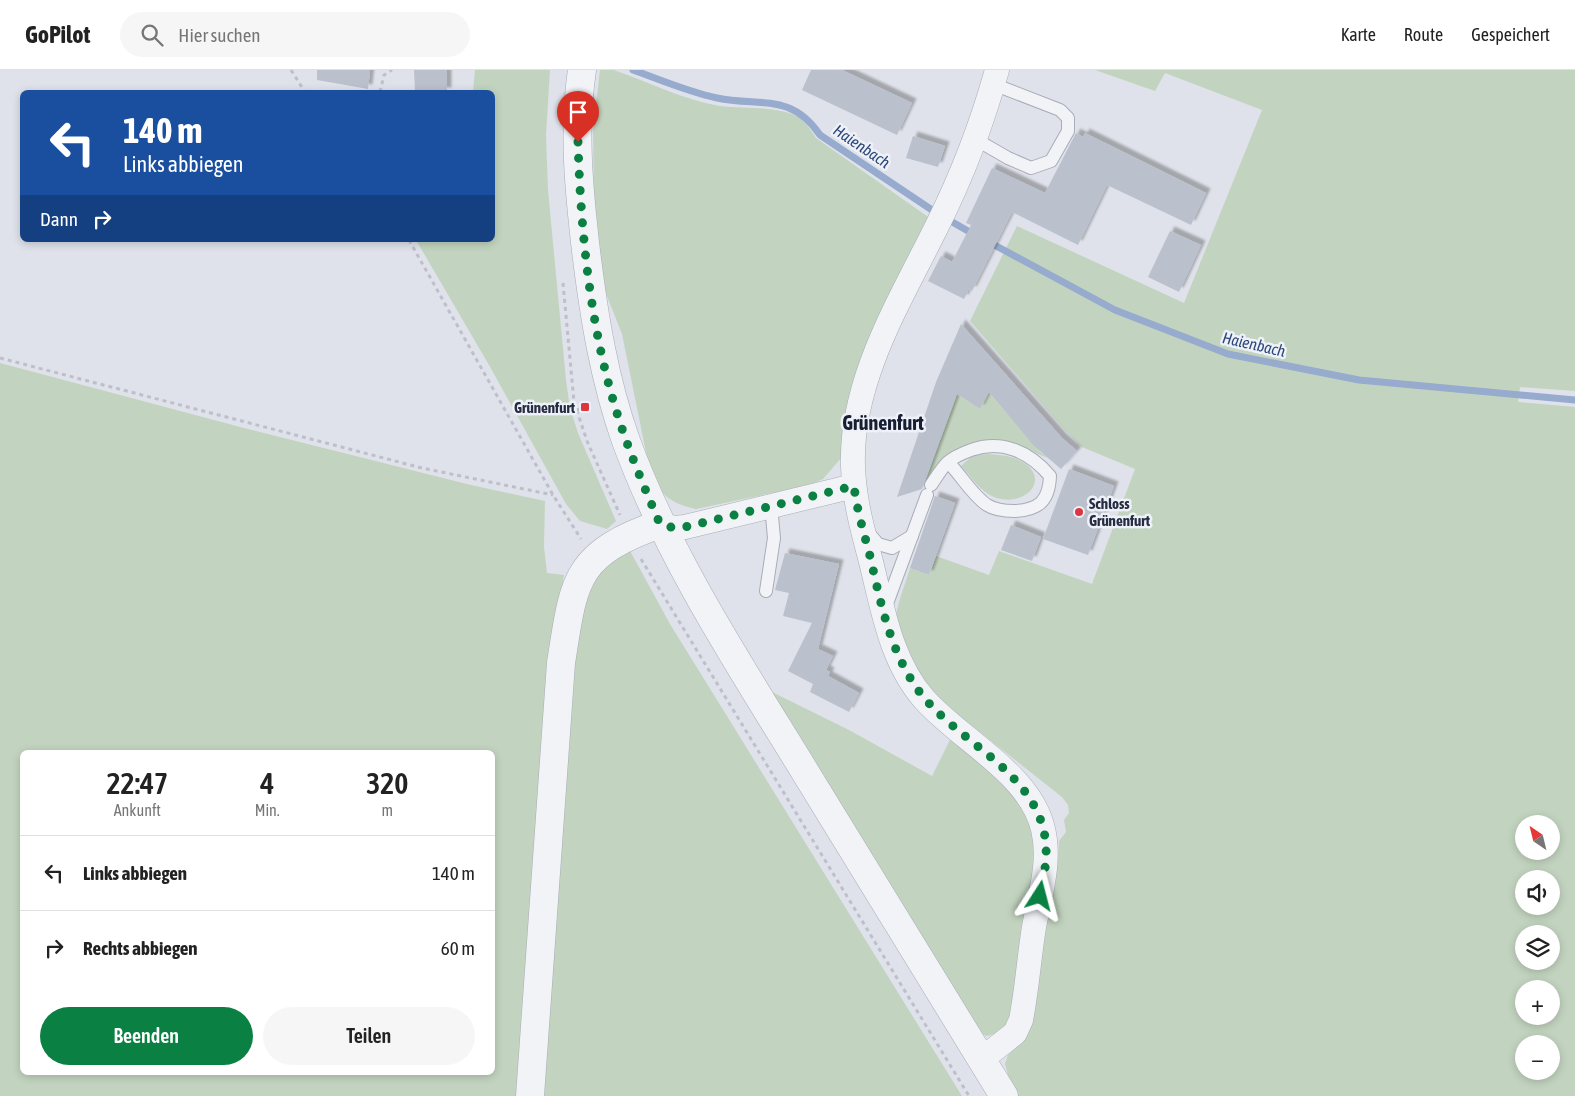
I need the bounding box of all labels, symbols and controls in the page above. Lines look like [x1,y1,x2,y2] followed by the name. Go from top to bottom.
[120,12,470,57] search box
[25,21,90,48] text: GoPilot
[138,21,166,49] icon: search
[178,24,261,46] text: Hier suchen
[1341,24,1376,45] text: Karte
[1404,24,1443,45] text: Route
[1471,24,1550,45] text: Gespeichert
[557,91,599,142] pin
[564,98,592,126] icon: arrive
[40,110,105,175] icon: left
[123,110,202,150] text: 140 m
[830,121,894,172] water label: Haienbach
[123,151,244,177] text: Links abbiegen
[88,205,116,233] icon: right
[40,208,78,230] text: Dann
[1221,328,1288,360] water label: Haienbach
[514,399,576,416] place label: Grünenfurt
[579,401,591,413] marker: Grünenfurt
[842,411,924,434] district label: Grünenfurt
[1089,495,1151,529] place label: Schloss Grünenfurt
[1073,506,1085,518] marker: Schloss Grünenfurt
[106,766,168,800] text: 22:47
[260,766,274,800] text: 4
[366,766,408,800] text: 320
[114,801,161,819] text: Ankunft
[255,801,280,819] text: Min.
[382,801,393,819] text: m
[1515,815,1560,860] north arrow
[1515,815,1560,1080] map controls
[40,859,68,887] icon: left
[83,862,187,884] text: Links abbiegen
[432,862,475,884] text: 140 m
[1013,869,1065,921] position arrow
[1515,870,1560,915] button: sound
[1515,925,1560,970] button: layers
[40,934,68,962] icon: right
[83,937,198,959] text: Rechts abbiegen
[441,937,475,959] text: 60 m
[1515,980,1560,1025] button: +
[40,1007,253,1065] button: Beenden
[263,1007,475,1065] button: Teilen
[1515,1035,1560,1080] button: −

